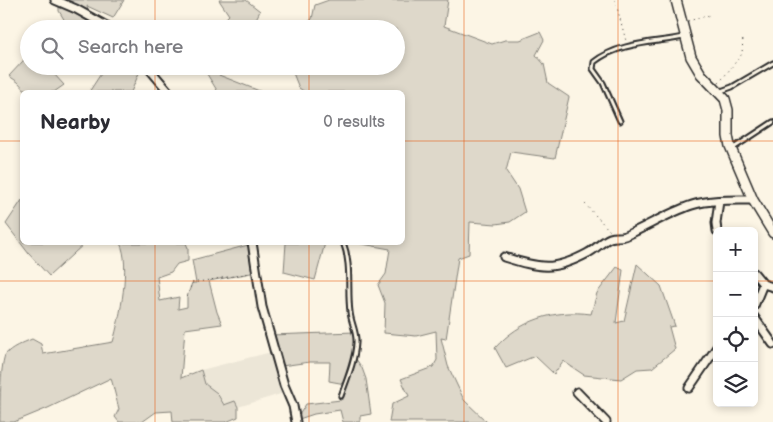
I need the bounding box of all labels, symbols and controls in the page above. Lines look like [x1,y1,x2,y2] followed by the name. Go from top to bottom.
[20,20,405,75] search box
[38,34,66,62] icon: search
[78,36,183,59] text: Search here
[40,110,110,135] text: Nearby
[323,113,385,132] text: 0 results
[713,227,758,407] map controls
[713,227,758,272] button: +
[713,272,758,317] button: −
[713,317,758,362] button: locate
[713,362,758,407] button: layers

